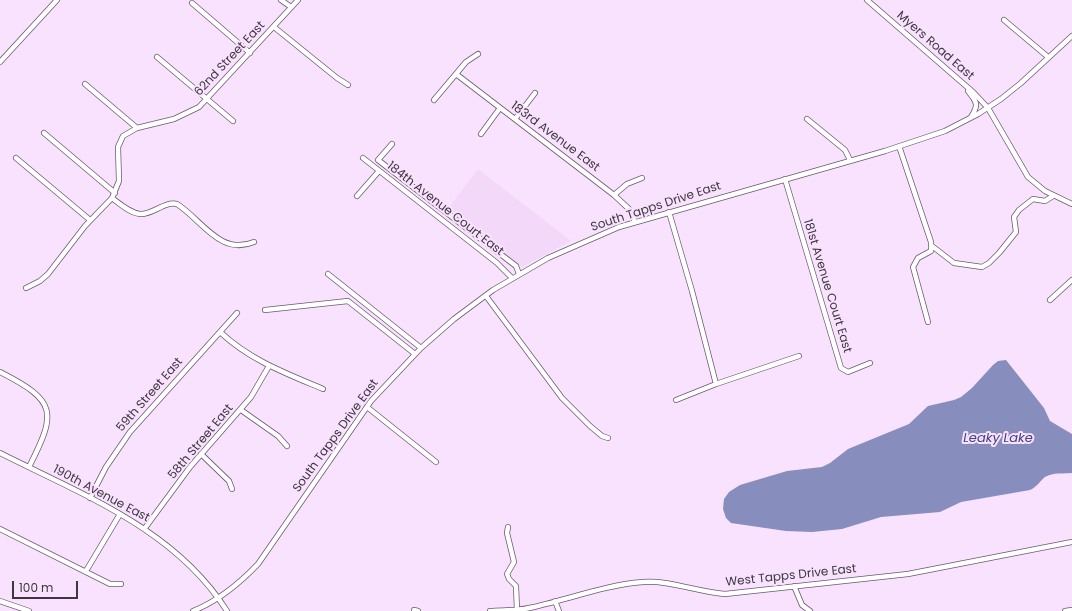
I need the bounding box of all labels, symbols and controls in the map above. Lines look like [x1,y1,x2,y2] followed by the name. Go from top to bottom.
[893,8,977,84] street label: Myers Road East
[192,19,268,99] street label: 62nd Street East
[508,99,602,175] street label: 183rd Avenue East
[384,159,506,259] street label: 184th Avenue Court East
[589,179,723,235] street label: South Tapps Drive East
[800,217,854,355] street label: 181st Avenue Court East
[114,355,186,435] street label: 59th Street East
[290,377,382,495] street label: South Tapps Drive East
[165,402,237,482] street label: 58th Street East
[963,431,1033,447] water label: Leaky Lake
[50,462,152,526] street label: 190th Avenue East
[725,562,857,590] street label: West Tapps Drive East
[14,573,80,599] scale bar
[19,579,53,596] text: 100 m

